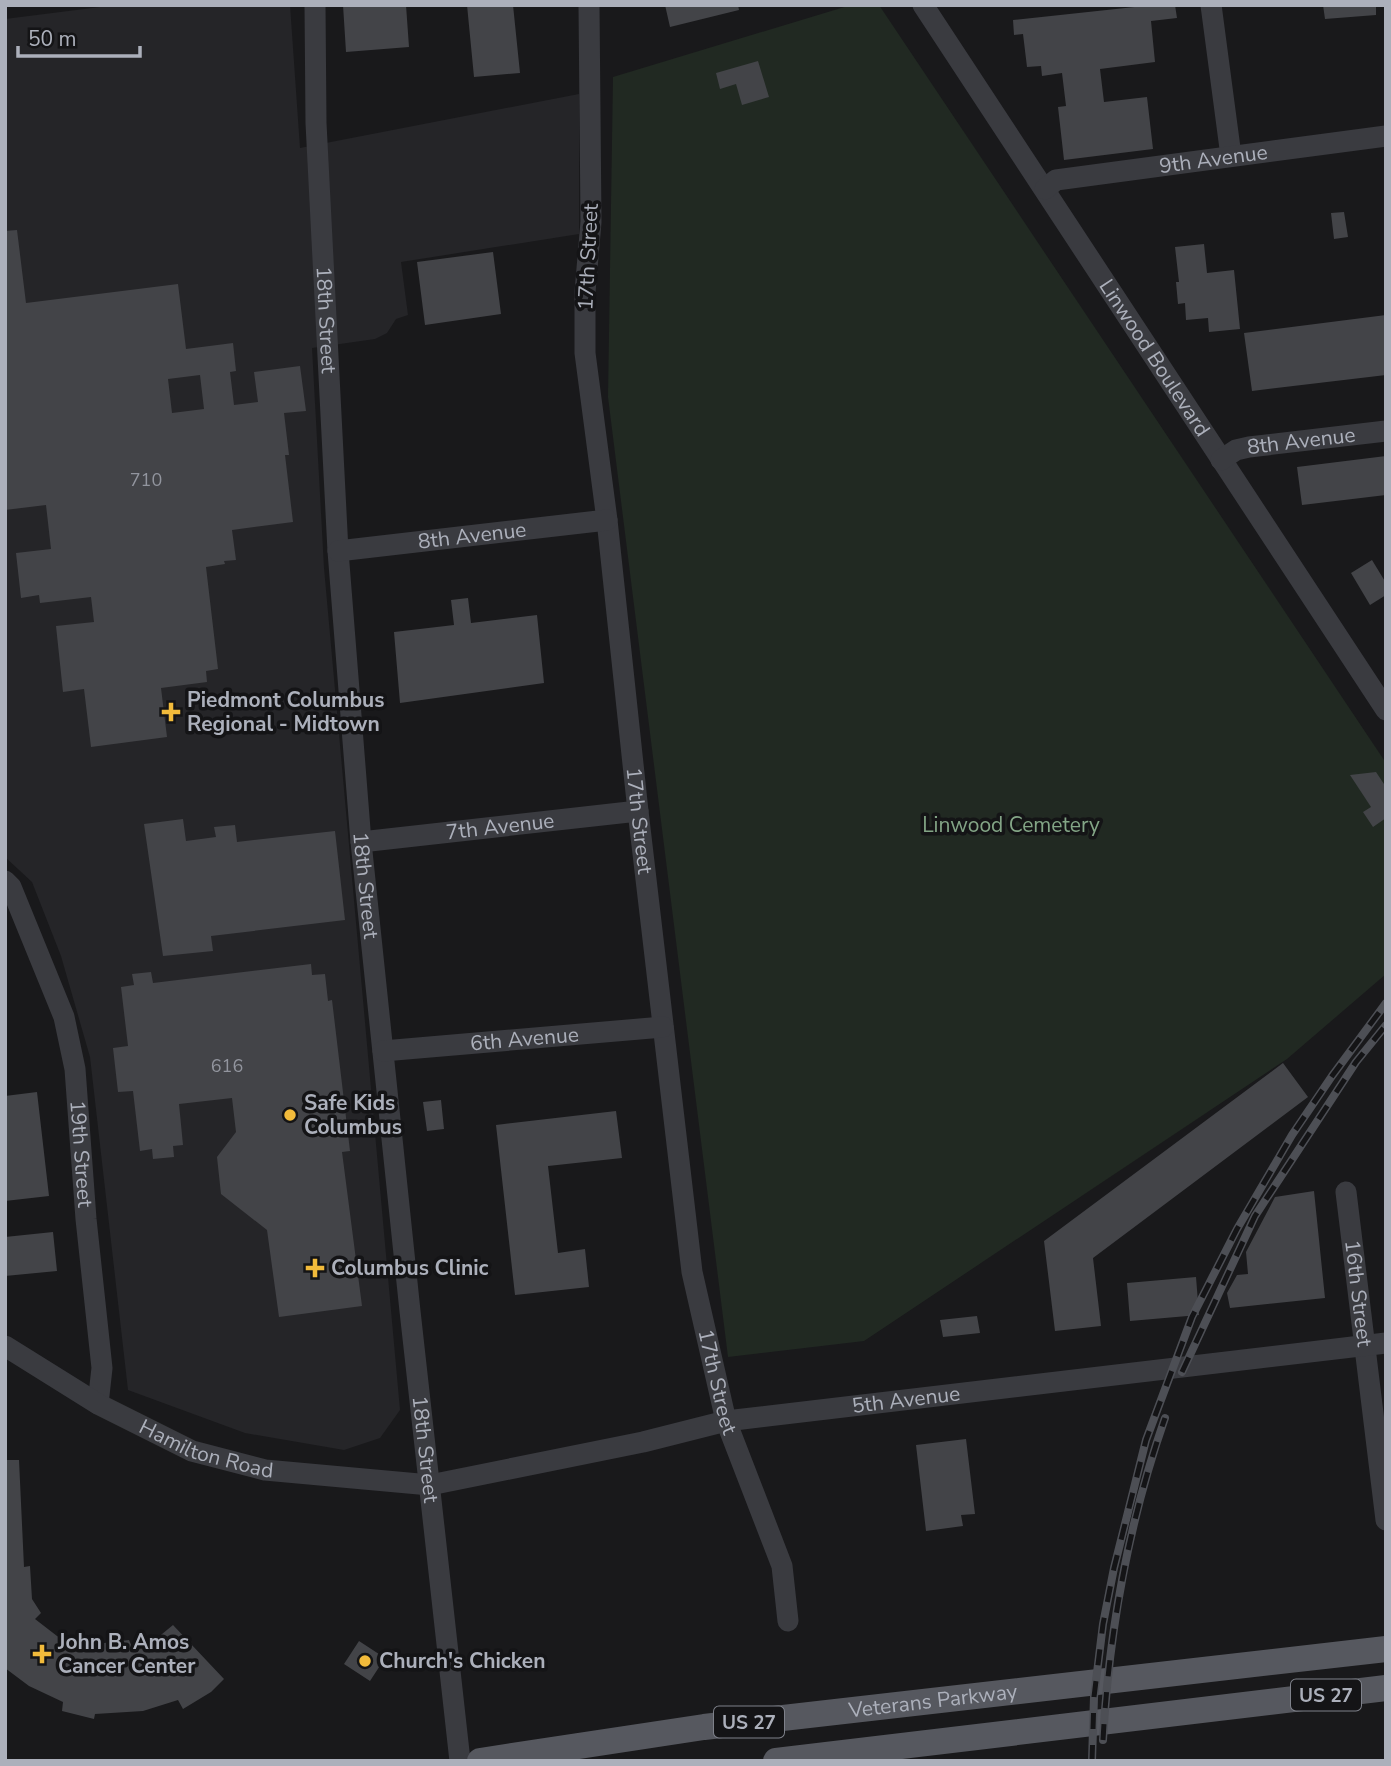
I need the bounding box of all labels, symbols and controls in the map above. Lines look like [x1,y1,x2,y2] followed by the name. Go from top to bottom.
[18,14,140,58] scale bar
[28,25,77,53] text: 50 m
[1158,138,1269,180] street label: 9th Avenue
[571,202,605,311] street label: 17th Street
[309,265,343,375] street label: 18th Street
[1093,274,1217,442] street label: Linwood Boulevard
[1246,421,1357,461] street label: 8th Avenue
[130,468,162,492] house number: 710
[416,515,528,556] street label: 8th Avenue
[187,686,384,738] place label: Piedmont Columbus Regional - Midtown
[161,702,181,722] marker: Piedmont Columbus Regional - Midtown
[619,766,659,876] street label: 17th Street
[444,806,556,846] street label: 7th Avenue
[922,811,1100,839] park label: Linwood Cemetery
[346,831,385,941] street label: 18th Street
[469,1020,580,1057] street label: 6th Avenue
[211,1054,243,1078] house number: 616
[304,1089,402,1141] place label: Safe Kids Columbus
[63,1099,99,1209] street label: 19th Street
[282,1107,298,1123] marker: Safe Kids Columbus
[1338,1238,1379,1349] street label: 16th Street
[331,1254,489,1282] place label: Columbus Clinic
[305,1258,325,1278] marker: Columbus Clinic
[691,1326,744,1439] street label: 17th Street
[850,1379,962,1420] street label: 5th Avenue
[406,1394,445,1505] street label: 18th Street
[134,1413,275,1485] street label: Hamilton Road
[57,1628,196,1680] place label: John B. Amos Cancer Center
[32,1644,52,1664] marker: John B. Amos Cancer Center
[379,1647,546,1675] place label: Church's Chicken
[357,1653,373,1669] marker: Church's Chicken
[846,1677,1019,1724] street label: Veterans Parkway
[1291,1680,1361,1710] road number: US 27
[714,1706,784,1738] road number: US 27

